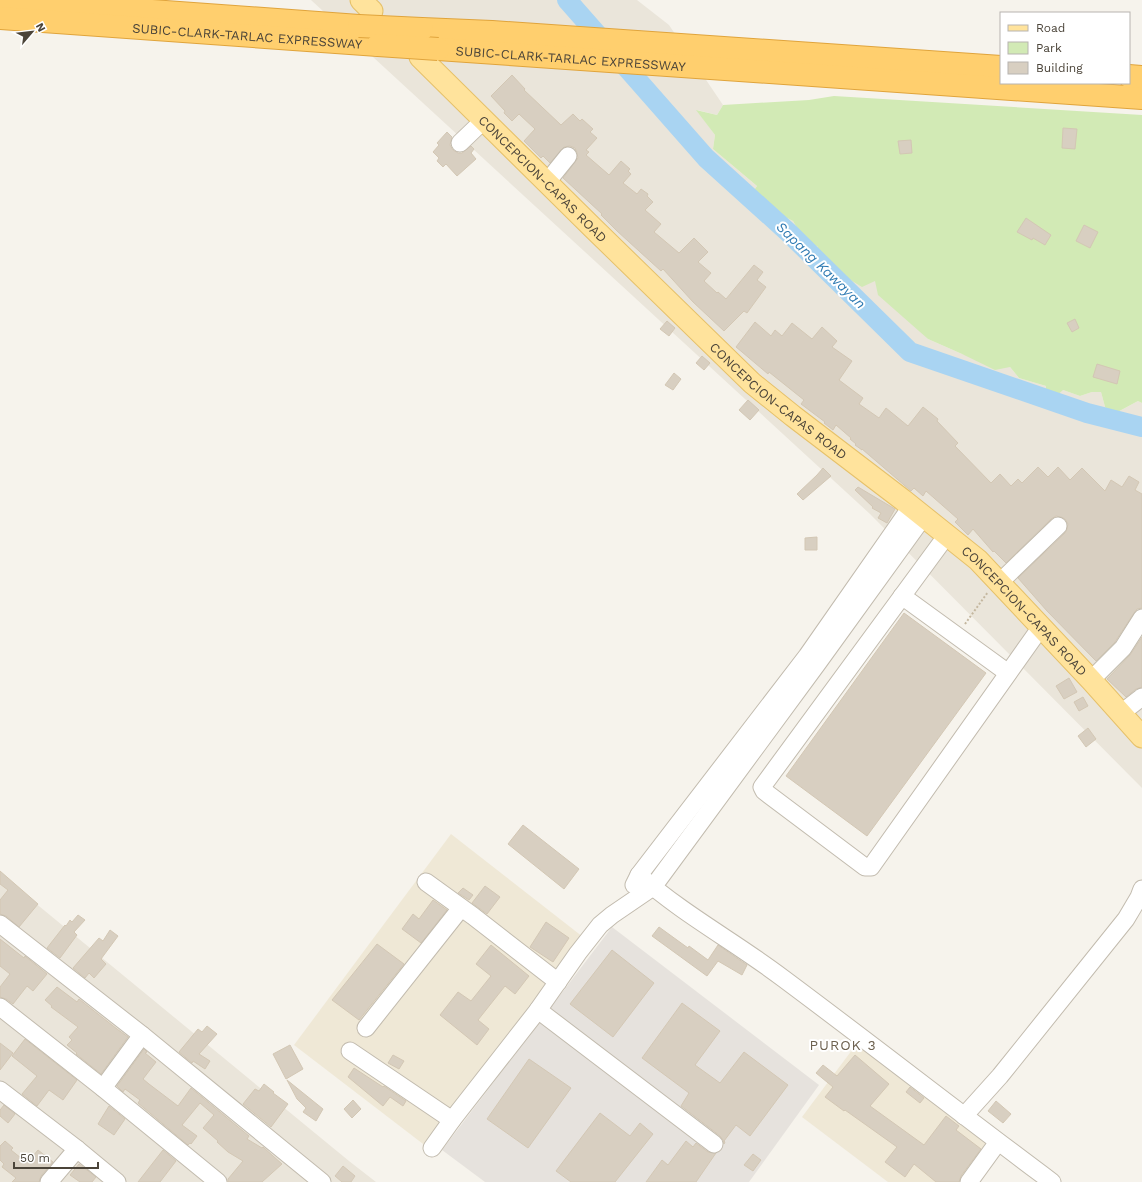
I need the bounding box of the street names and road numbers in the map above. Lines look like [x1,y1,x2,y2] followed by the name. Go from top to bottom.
[132,20,363,51] street label: SUBIC-CLARK-TARLAC EXPRESSWAY
[455,43,687,74] street label: SUBIC-CLARK-TARLAC EXPRESSWAY
[476,112,610,245] street label: CONCEPCION-CAPAS ROAD
[707,339,850,462] street label: CONCEPCION-CAPAS ROAD
[959,543,1090,678] street label: CONCEPCION-CAPAS ROAD

